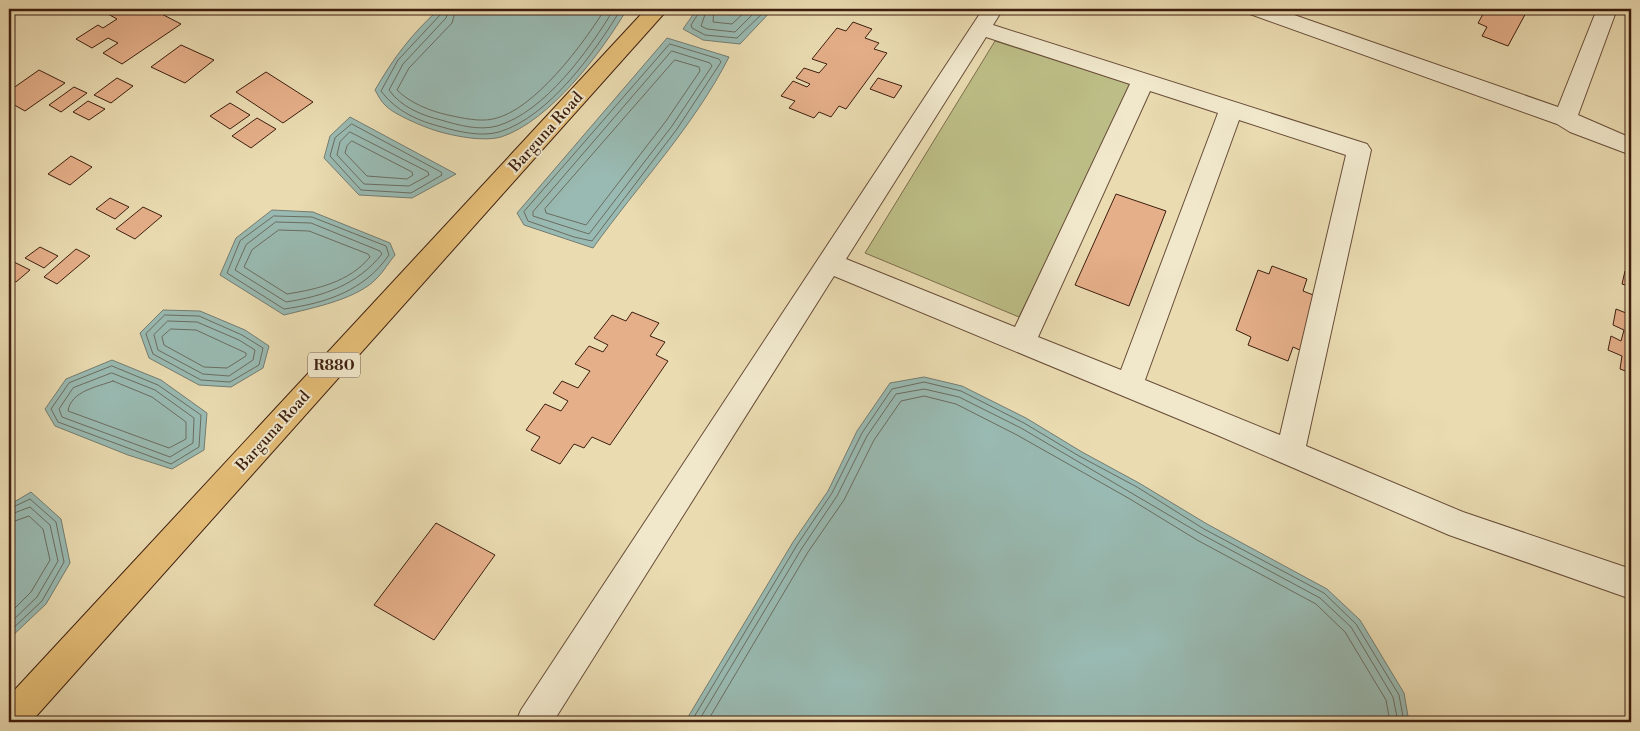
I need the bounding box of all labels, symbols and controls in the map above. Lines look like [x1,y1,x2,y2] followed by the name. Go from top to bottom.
[504,88,587,177] street label: Barguna Road
[308,352,360,378] road number: R880
[231,387,314,476] street label: Barguna Road

